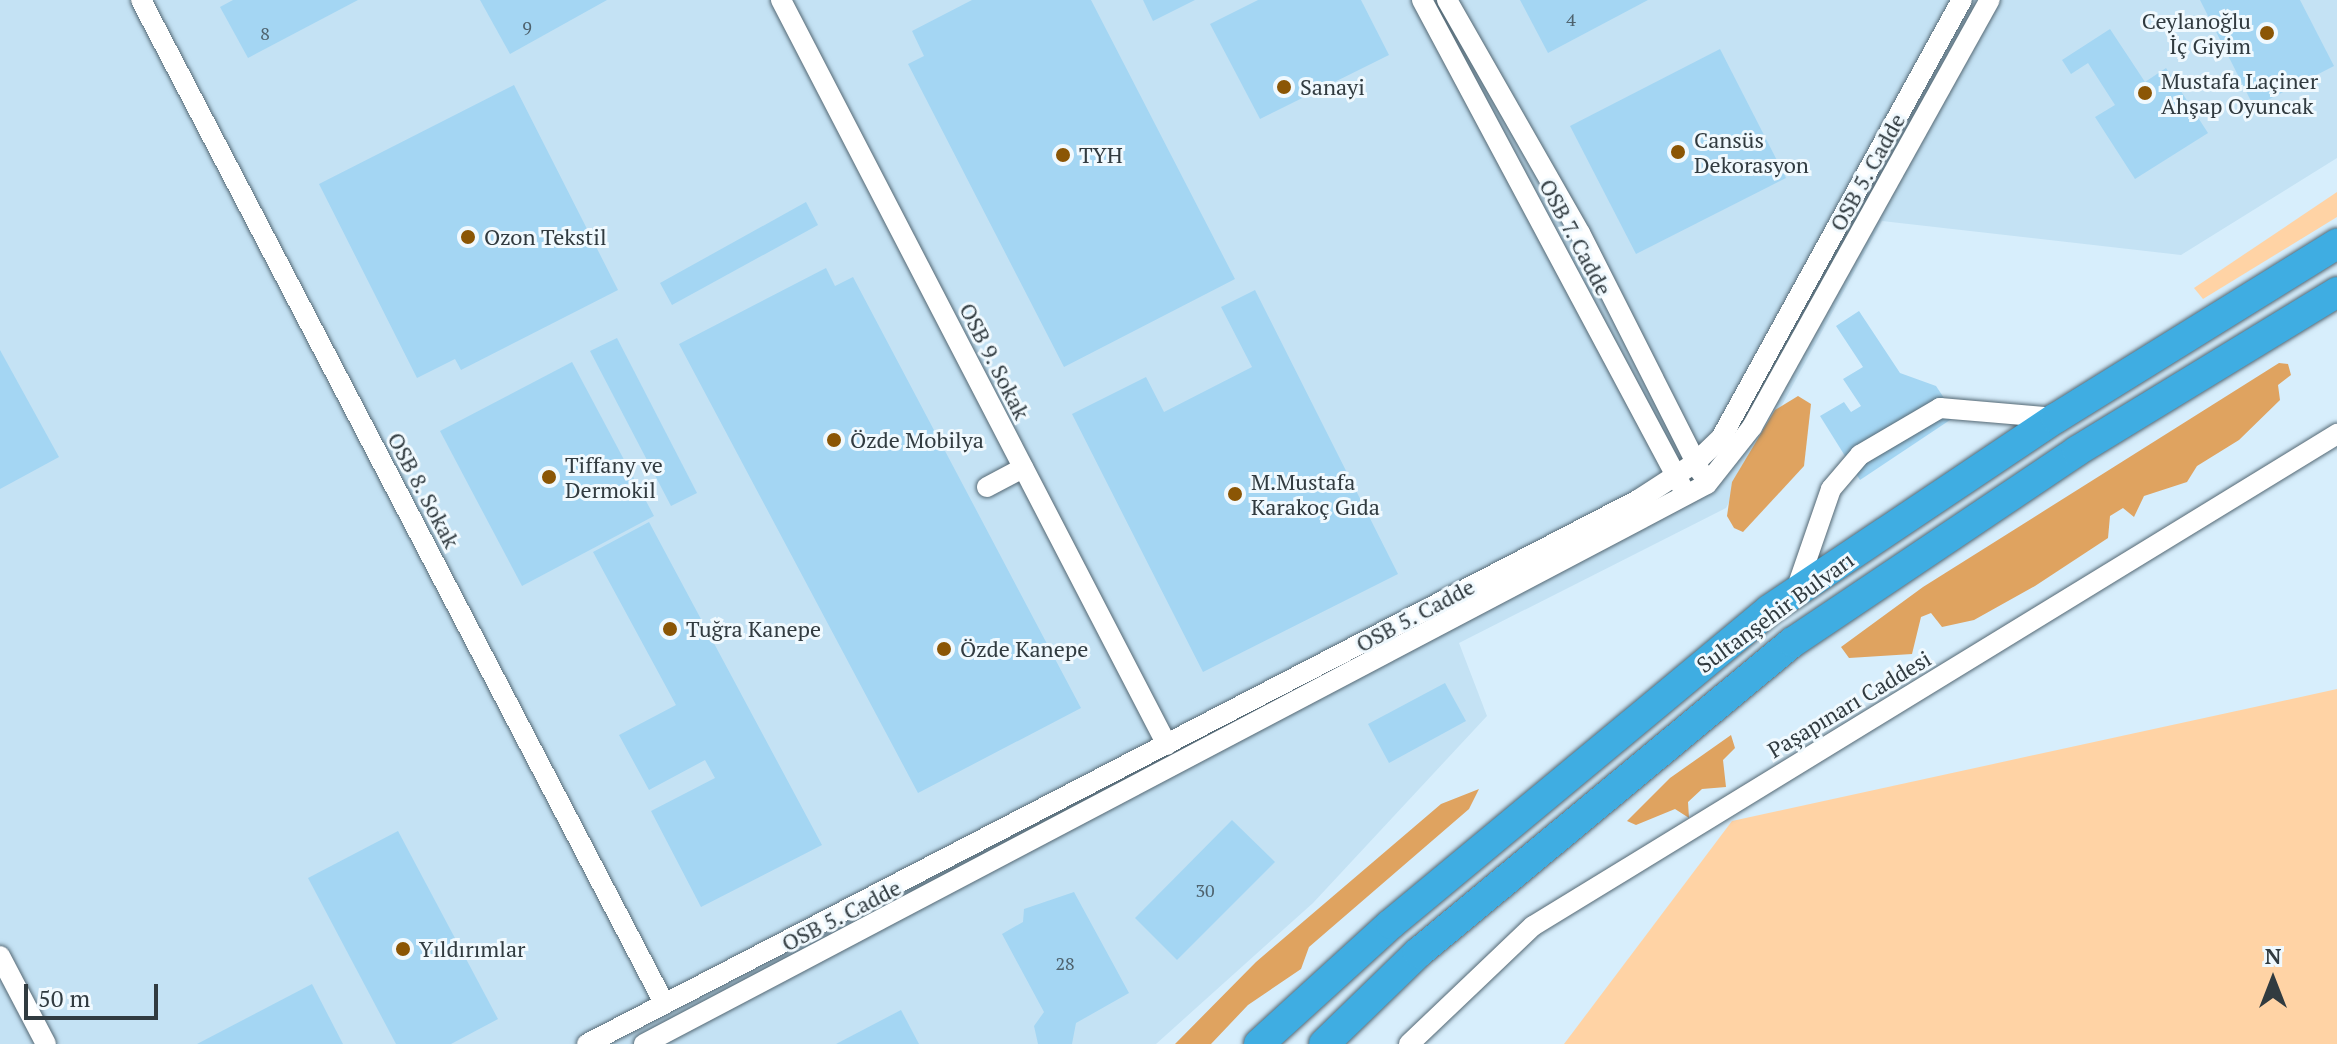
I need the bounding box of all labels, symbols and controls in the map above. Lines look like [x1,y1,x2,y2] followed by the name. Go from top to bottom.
[2142,7,2251,58] place label: Ceylanoğlu İç Giyim
[1566,8,1576,30] house number: 4
[522,16,532,38] house number: 9
[260,22,270,44] house number: 8
[2258,24,2276,42] marker: Ceylanoğlu İç Giyim
[2161,67,2318,118] place label: Mustafa Laçiner Ahşap Oyuncak
[1300,74,1365,100] place label: Sanayi
[1275,78,1293,96] marker: Sanayi
[2136,84,2154,102] marker: Mustafa Laçiner Ahşap Oyuncak
[1824,108,1910,236] street label: OSB 5. Cadde
[1694,126,1809,178] place label: Cansüs Dekorasyon
[1079,142,1123,168] place label: TYH
[1669,143,1687,161] marker: Cansüs Dekorasyon
[1054,146,1072,164] marker: TYH
[1534,174,1618,300] street label: OSB 7. Cadde
[484,224,607,250] place label: Ozon Tekstil
[459,228,477,246] marker: Ozon Tekstil
[954,298,1036,424] street label: OSB 9. Sokak
[382,427,466,553] street label: OSB 8. Sokak
[850,427,984,453] place label: Özde Mobilya
[825,431,843,449] marker: Özde Mobilya
[565,451,663,502] place label: Tiffany ve Dermokil
[540,468,558,486] marker: Tiffany ve Dermokil
[1251,468,1380,520] place label: M.Mustafa Karakoç Gıda
[1226,485,1244,503] marker: M.Mustafa Karakoç Gıda
[1691,546,1859,678] street label: Sultanşehir Bulvarı
[1351,573,1479,657] street label: OSB 5. Cadde
[686,616,821,642] place label: Tuğra Kanepe
[661,620,679,638] marker: Tuğra Kanepe
[960,636,1088,662] place label: Özde Kanepe
[935,640,953,658] marker: Özde Kanepe
[1763,645,1935,763] street label: Paşapınarı Caddesi
[777,874,905,956] street label: OSB 5. Cadde
[1195,879,1215,901] house number: 30
[419,936,525,962] place label: Yıldırımlar
[394,940,412,958] marker: Yıldırımlar
[2233,940,2313,1020] north arrow
[2265,941,2281,970] text: N
[1055,952,1075,974] house number: 28
[28,968,162,1018] scale bar
[38,982,90,1014] text: 50 m

